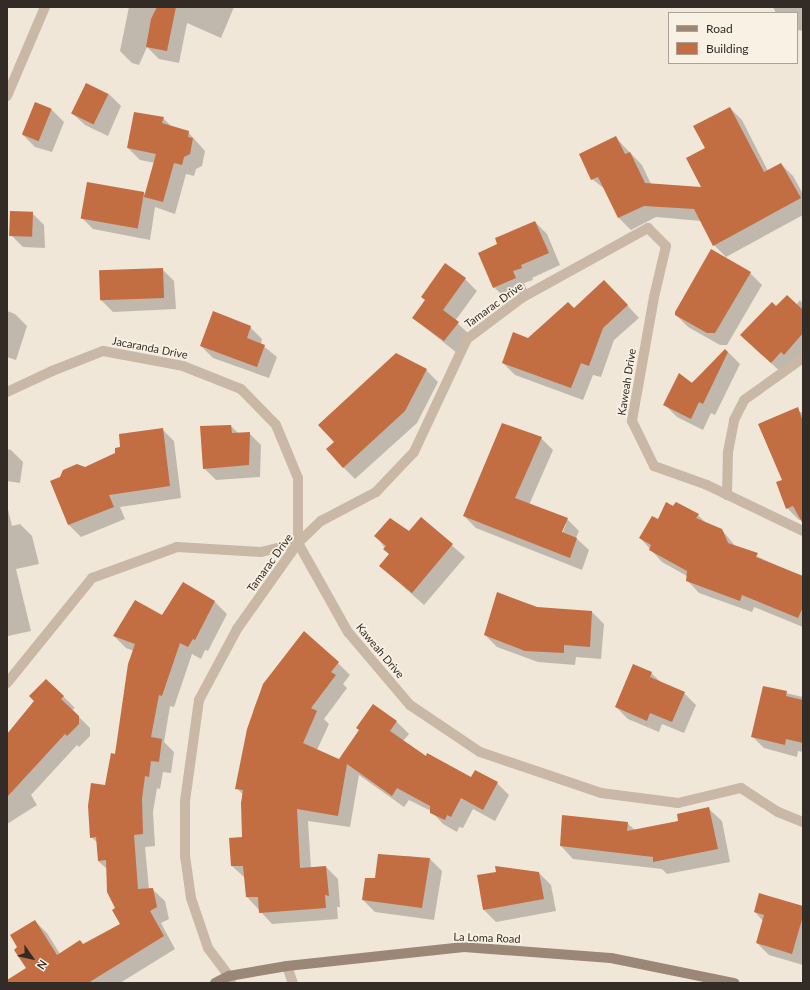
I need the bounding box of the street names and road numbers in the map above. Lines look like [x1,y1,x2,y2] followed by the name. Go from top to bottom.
[462,279,526,331] street label: Tamarac Drive
[111,334,189,362] street label: Jacaranda Drive
[615,348,639,416] street label: Kaweah Drive
[244,531,296,595] street label: Tamarac Drive
[353,621,407,681] street label: Kaweah Drive
[453,930,521,946] street label: La Loma Road

